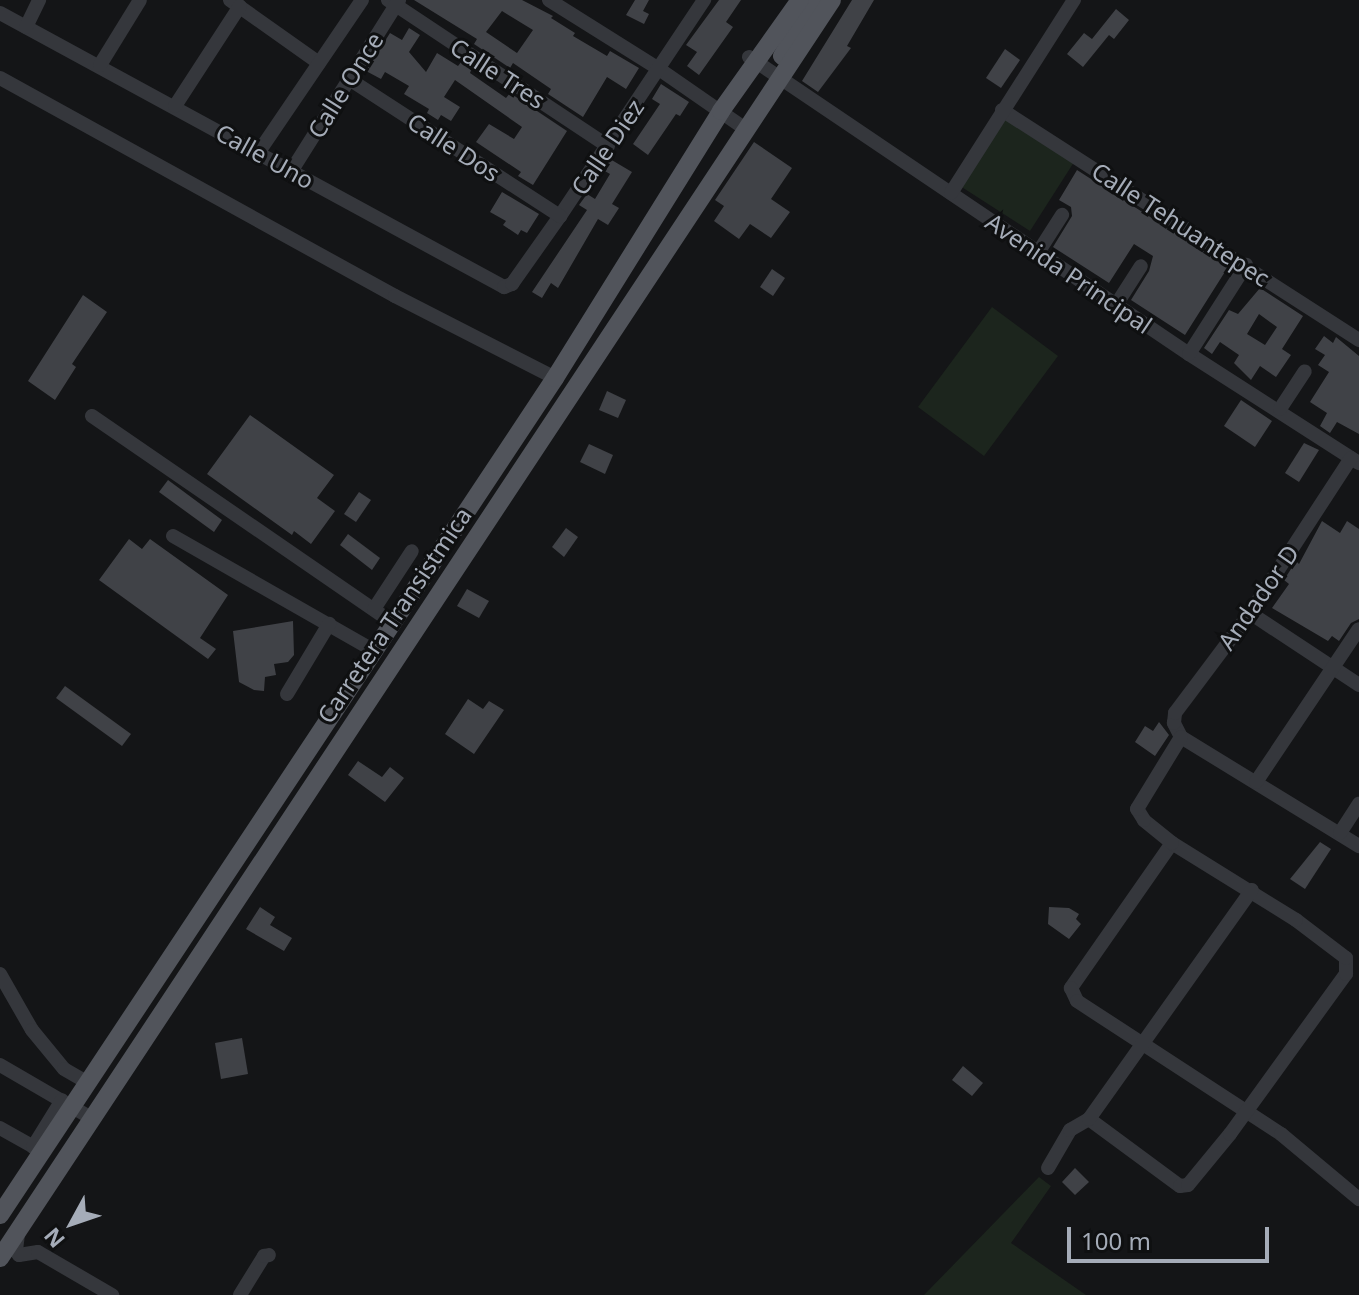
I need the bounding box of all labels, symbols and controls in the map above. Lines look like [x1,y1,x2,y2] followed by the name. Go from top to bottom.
[301,27,389,143] street label: Calle Once
[445,32,551,114] street label: Calle Tres
[565,94,649,200] street label: Calle Diez
[402,107,506,187] street label: Calle Dos
[211,117,319,195] street label: Calle Uno
[1087,156,1275,292] street label: Calle Tehuantepec
[980,207,1158,339] street label: Avenida Principal
[311,502,477,728] street label: Carretera Transistmica
[1211,539,1305,655] street label: Andador D
[32,1183,112,1263] north arrow
[1071,1211,1273,1261] scale bar
[36,1222,71,1255] text: N
[1081,1224,1151,1257] text: 100 m

